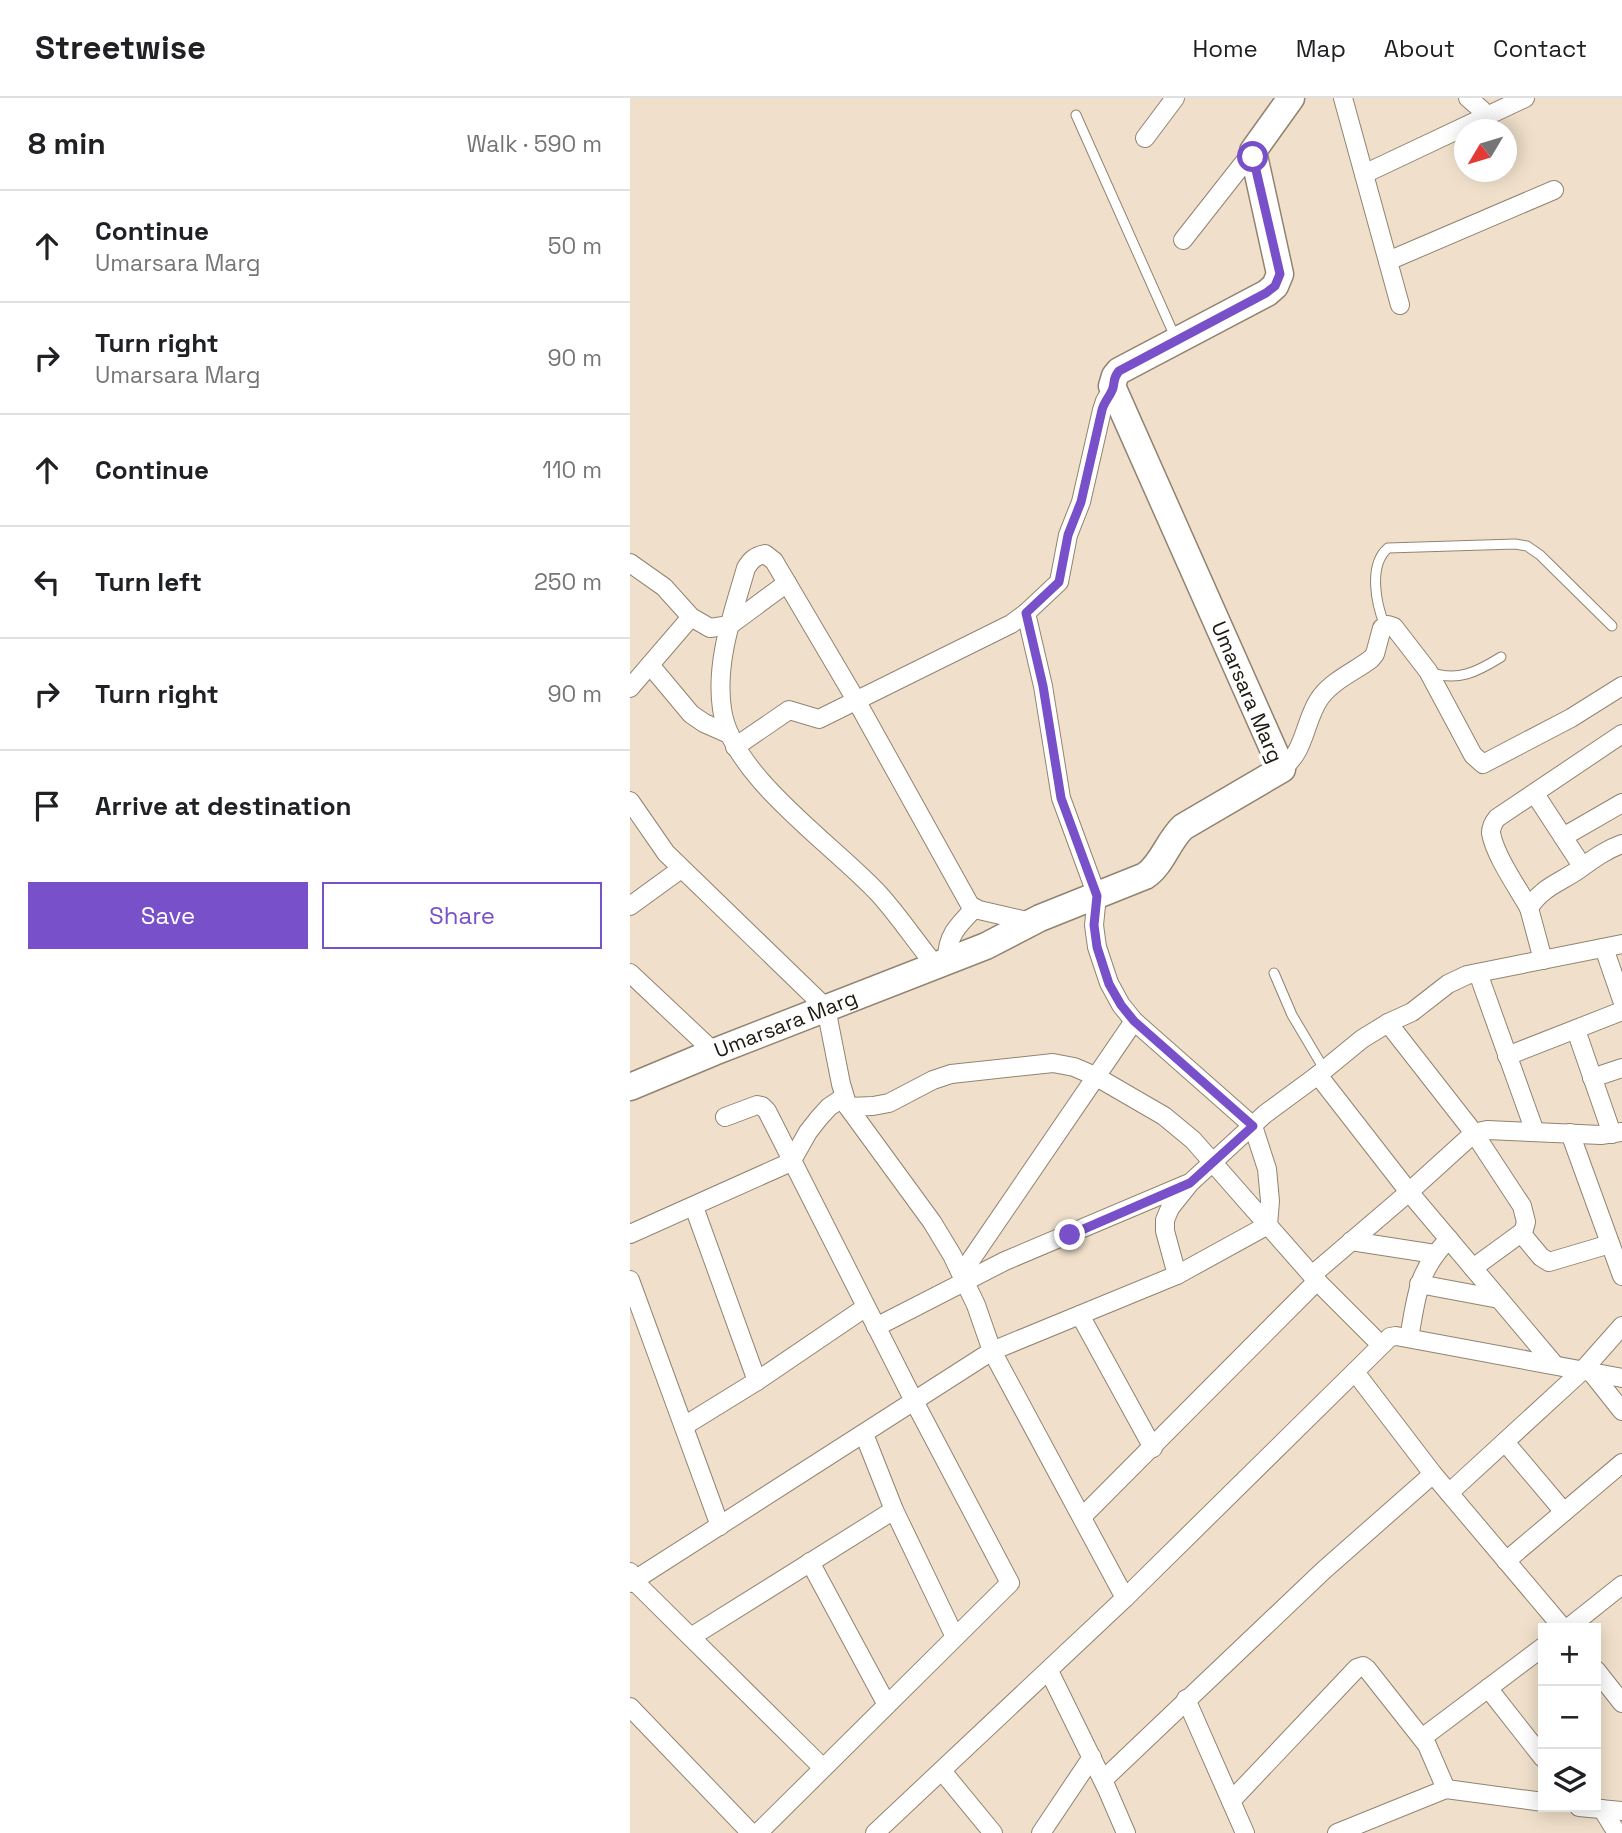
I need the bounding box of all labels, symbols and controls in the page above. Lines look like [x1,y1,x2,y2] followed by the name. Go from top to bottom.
[35,27,206,69] text: Streetwise
[1192,33,1258,64] text: Home
[1296,33,1346,64] text: Map
[1384,33,1455,64] text: About
[1493,33,1587,64] text: Contact
[1454,119,1517,182] north arrow
[28,124,106,163] text: 8 min
[466,129,602,159] text: Walk · 590 m
[1237,141,1268,172] route start
[95,214,209,248] text: Continue
[28,227,66,265] icon: ahead
[548,231,602,261] text: 50 m
[95,248,261,278] text: Umarsara Marg
[95,326,219,360] text: Turn right
[28,339,66,377] icon: right
[547,343,602,373] text: 90 m
[95,360,261,390] text: Umarsara Marg
[28,451,66,489] icon: ahead
[95,453,209,487] text: Continue
[542,455,602,485] text: 110 m
[28,563,66,601] icon: left
[95,565,202,599] text: Turn left
[534,567,602,597] text: 250 m
[1205,617,1289,767] street label: Umarsara Marg
[28,675,66,713] icon: right
[95,677,219,711] text: Turn right
[547,679,602,709] text: 90 m
[28,787,66,825] icon: arrive
[95,789,352,823] text: Arrive at destination
[28,882,308,949] button: Save
[322,882,602,949] button: Share
[710,984,861,1064] street label: Umarsara Marg
[1054,1219,1085,1250] route end
[1538,1623,1601,1812] map controls
[1538,1623,1601,1686] button: +
[1538,1686,1601,1749] button: −
[1538,1749,1601,1812] button: layers

